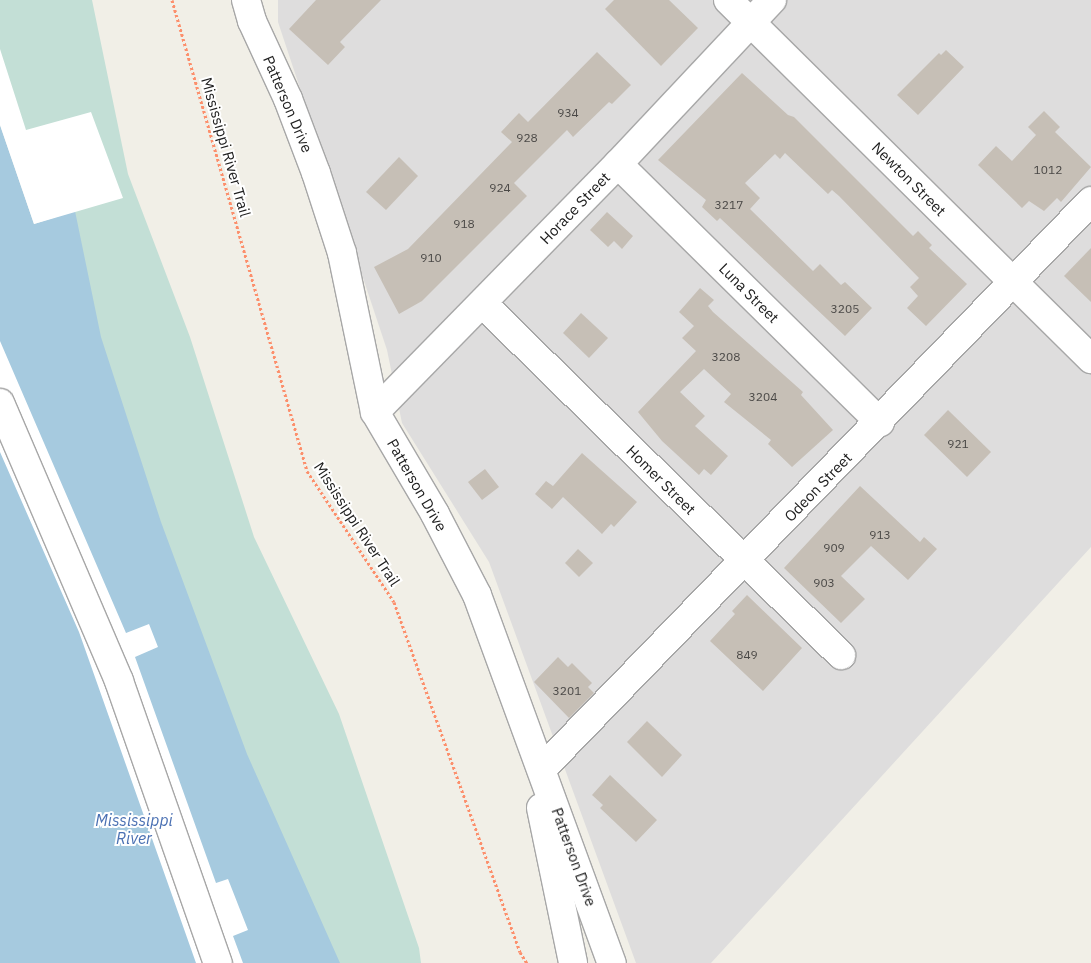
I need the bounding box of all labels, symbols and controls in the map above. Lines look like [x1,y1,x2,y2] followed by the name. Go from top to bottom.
[259,53,317,155] street label: Patterson Drive
[197,75,255,219] street label: Mississippi River Trail
[557,106,579,120] house number: 934
[516,131,538,145] house number: 928
[868,138,950,220] street label: Newton Street
[1034,163,1062,177] house number: 1012
[536,168,614,248] street label: Horace Street
[489,181,511,195] house number: 924
[715,198,743,212] house number: 3217
[453,217,475,231] house number: 918
[420,251,442,265] house number: 910
[715,259,783,327] street label: Luna Street
[831,302,859,316] house number: 3205
[712,350,740,364] house number: 3208
[749,390,777,404] house number: 3204
[383,436,451,534] street label: Patterson Drive
[947,437,969,451] house number: 921
[623,442,699,518] street label: Homer Street
[781,449,855,525] street label: Odeon Street
[310,459,404,589] street label: Mississippi River Trail
[869,528,891,542] house number: 913
[823,541,845,555] house number: 909
[813,576,835,590] house number: 903
[736,648,758,662] house number: 849
[553,684,581,698] house number: 3201
[548,805,600,909] street label: Patterson Drive
[95,810,173,848] water label: Mississippi River

